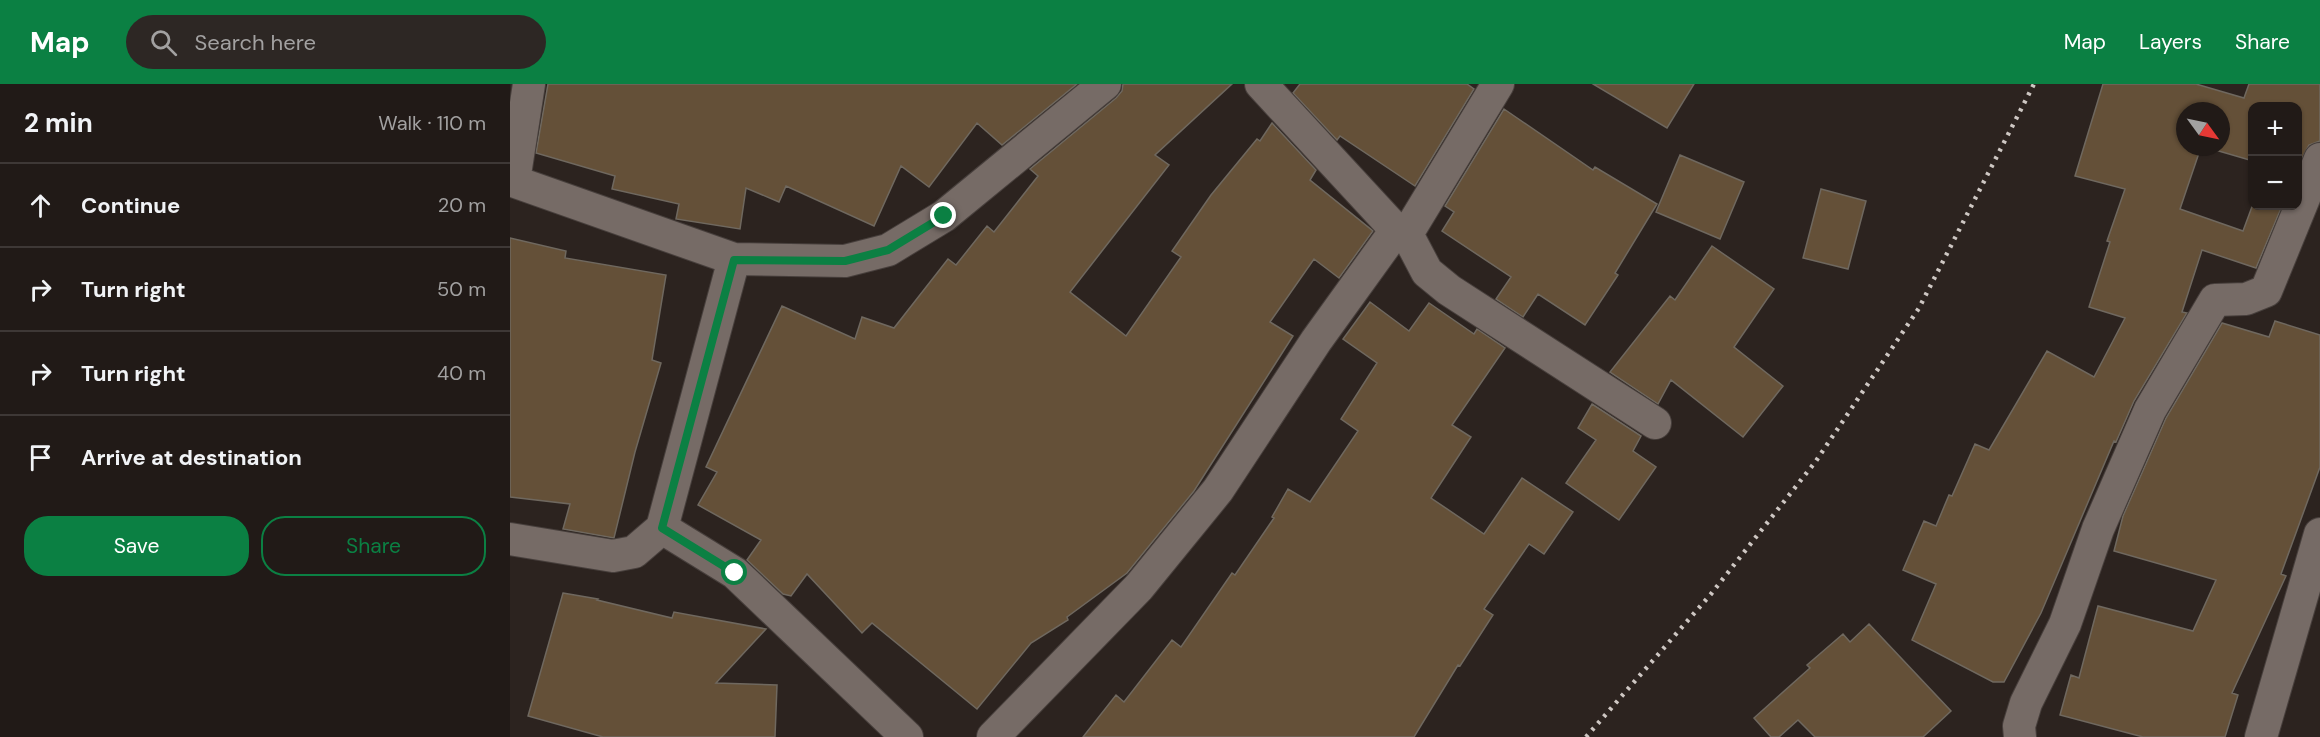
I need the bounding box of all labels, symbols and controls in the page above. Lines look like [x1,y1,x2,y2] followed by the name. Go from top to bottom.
[126,15,546,69] search box
[30,24,90,61] text: Map
[147,26,180,59] icon: search
[195,28,316,57] text: Search here
[2064,28,2106,56] text: Map
[2139,28,2202,56] text: Layers
[2235,28,2290,56] text: Share
[2176,102,2230,156] north arrow
[2248,102,2302,210] map controls
[2248,102,2302,156] button: +
[24,106,93,140] text: 2 min
[378,110,486,136] text: Walk · 110 m
[2248,156,2302,210] button: −
[24,189,57,222] icon: ahead
[81,191,180,220] text: Continue
[438,192,486,218] text: 20 m
[930,202,956,228] route end
[24,273,57,306] icon: right
[81,275,186,304] text: Turn right
[437,276,486,302] text: 50 m
[24,357,57,390] icon: right
[81,359,186,388] text: Turn right
[437,360,486,386] text: 40 m
[24,441,57,474] icon: arrive
[81,443,302,472] text: Arrive at destination
[24,516,249,576] button: Save
[261,516,486,576] button: Share
[721,559,747,585] route start

